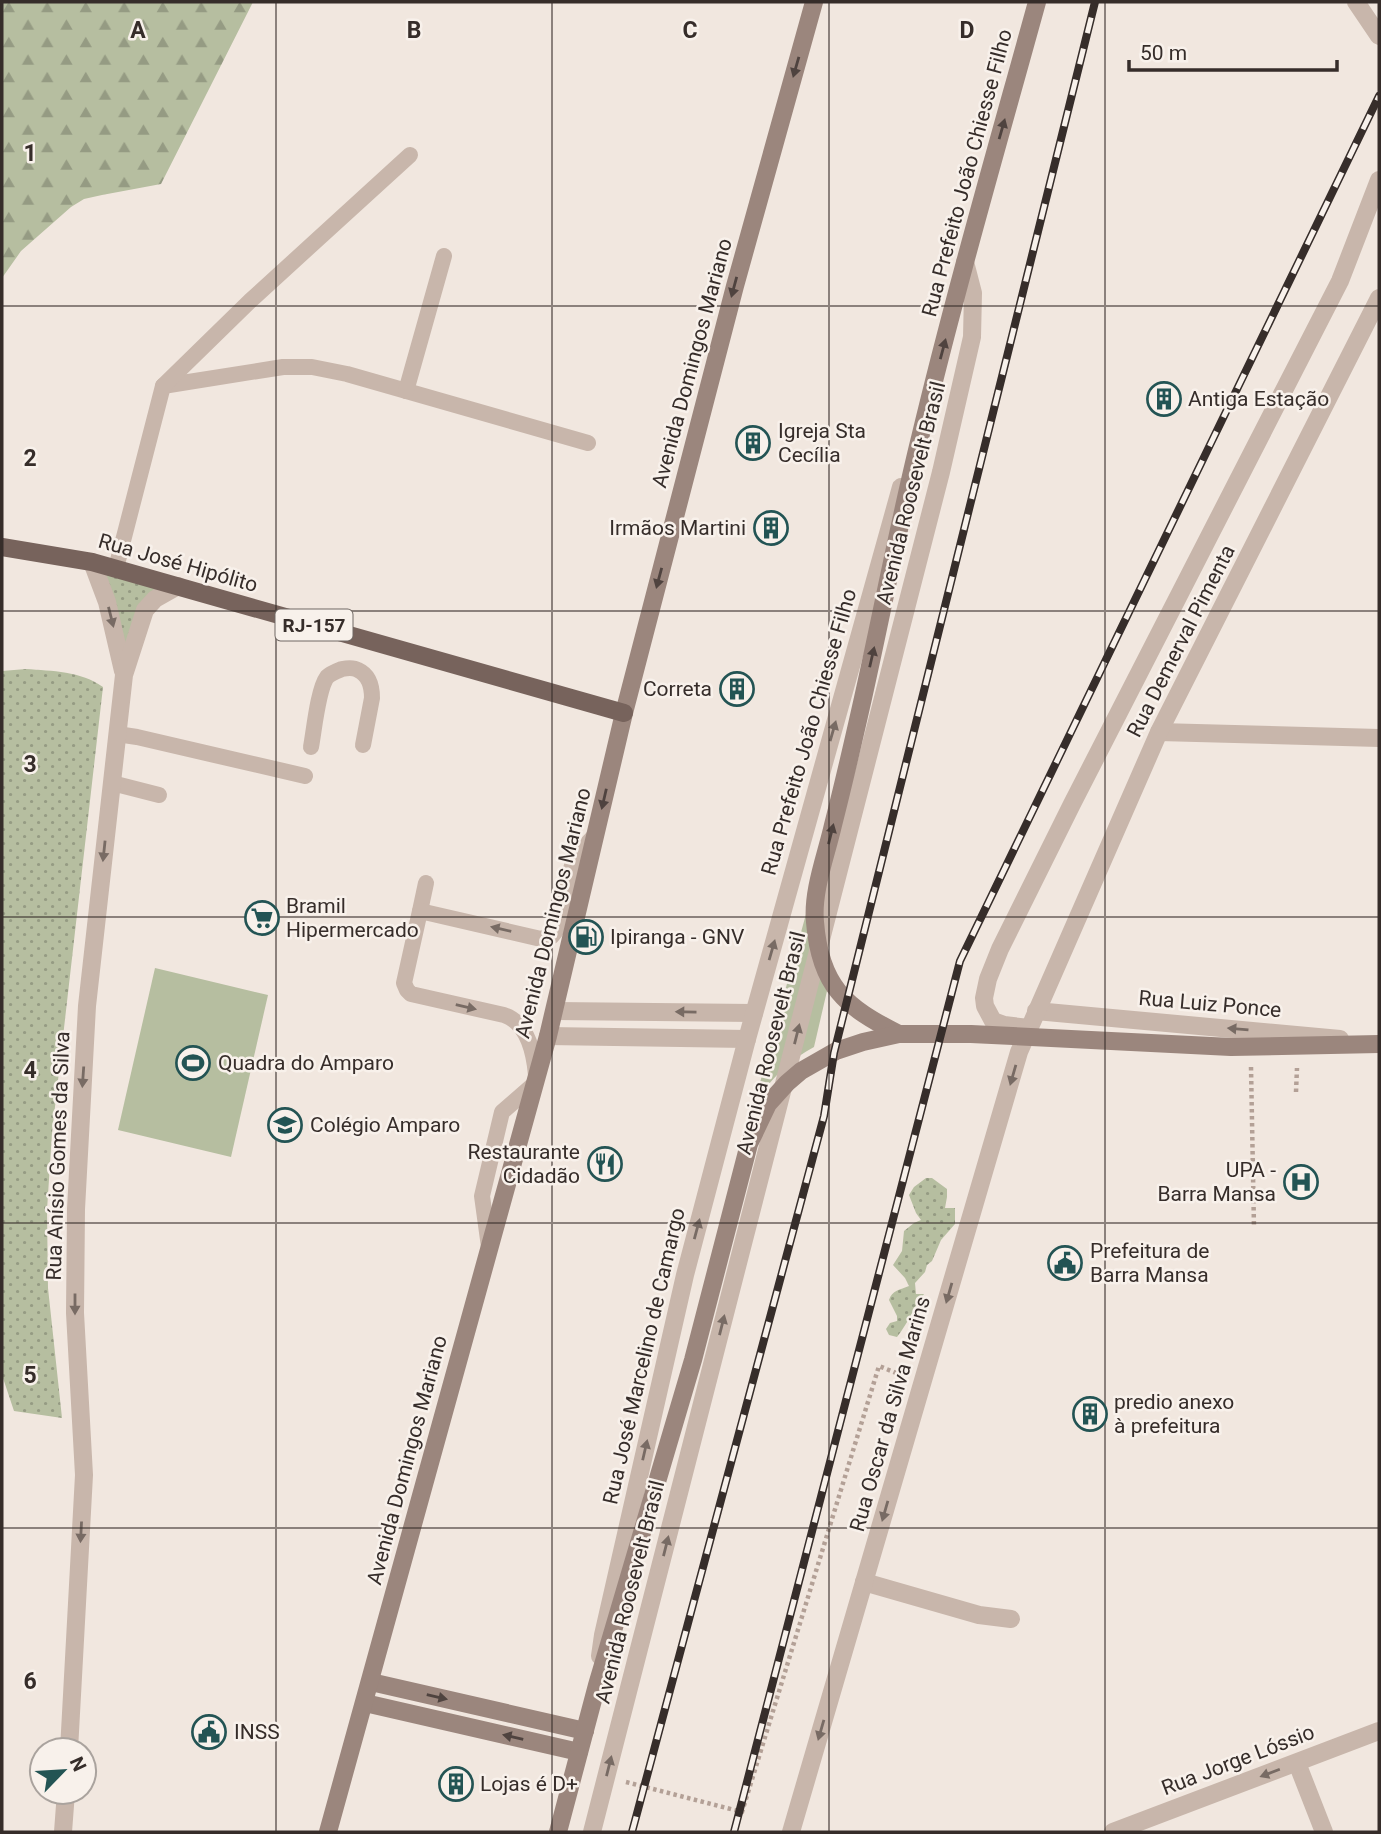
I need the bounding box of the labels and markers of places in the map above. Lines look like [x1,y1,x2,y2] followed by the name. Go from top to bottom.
[1145,380,1183,418] building icon: Antiga Estação
[1188,387,1329,411] place label: Antiga Estação
[778,419,866,467] place label: Igreja Sta Cecília
[734,424,772,462] building icon: Igreja Sta Cecília
[752,509,790,547] building icon: Irmãos Martini
[609,516,746,540] place label: Irmãos Martini
[718,670,756,708] building icon: Correta
[643,677,712,701] place label: Correta
[286,894,419,942] place label: Bramil Hipermercado
[243,899,281,937] supermarket icon: Bramil Hipermercado
[567,918,605,956] fuel station icon: Ipiranga - GNV
[610,925,745,949] place label: Ipiranga - GNV
[174,1044,212,1082] sports icon: Quadra do Amparo
[218,1051,394,1075] place label: Quadra do Amparo
[266,1106,304,1144] school or university icon: Colégio Amparo
[310,1113,460,1137] place label: Colégio Amparo
[467,1140,580,1188] place label: Restaurante Cidadão
[586,1145,624,1183] restaurant icon: Restaurante Cidadão
[1157,1158,1276,1206] place label: UPA - Barra Mansa
[1282,1163,1320,1201] hospital icon: UPA - Barra Mansa
[1090,1239,1209,1287] place label: Prefeitura de Barra Mansa
[1046,1244,1084,1282] public building icon: Prefeitura de Barra Mansa
[1114,1390,1234,1438] place label: predio anexo à prefeitura
[1071,1395,1109,1433] building icon: predio anexo à prefeitura
[190,1713,228,1751] public building icon: INSS
[234,1720,280,1744] place label: INSS
[437,1765,475,1803] building icon: Lojas é D+
[480,1772,578,1796] place label: Lojas é D+

